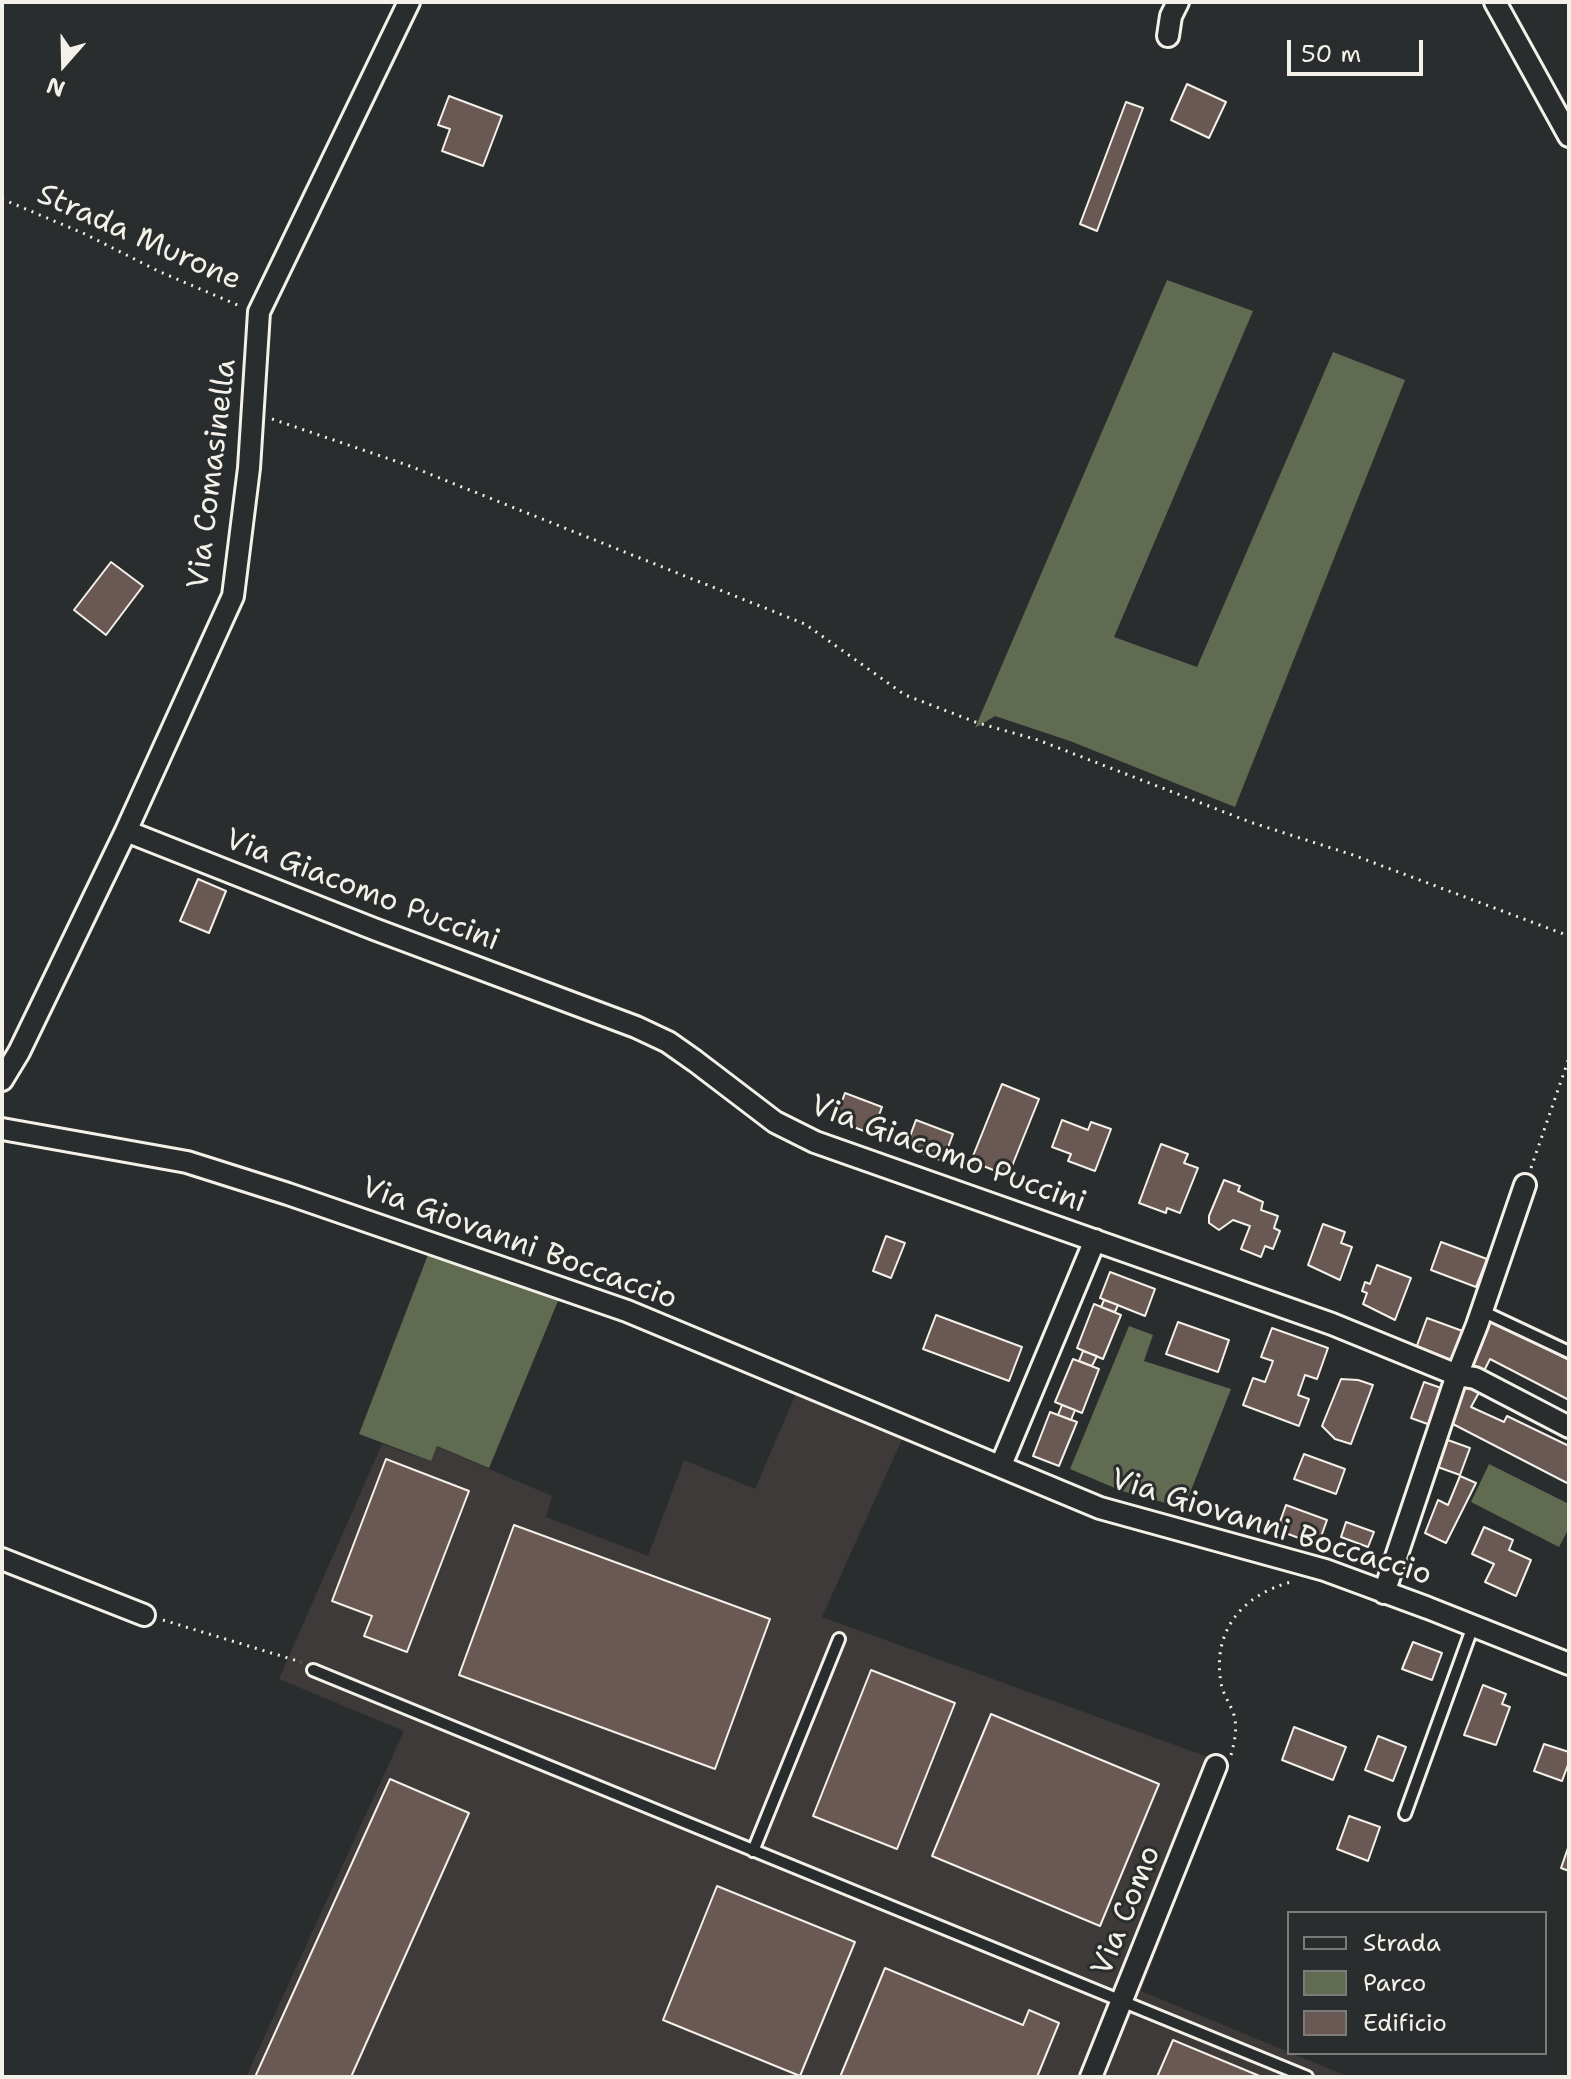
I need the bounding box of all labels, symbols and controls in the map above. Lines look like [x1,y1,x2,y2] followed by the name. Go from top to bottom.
[24,24,104,104] north arrow
[1291,24,1427,74] scale bar
[1301,38,1361,70] text: 50 m
[42,70,69,104] text: N
[31,177,247,299] street label: Strada Murone
[181,357,245,591] street label: Via Comasinella
[220,822,504,960] street label: Via Giacomo Puccini
[805,1088,1091,1222] street label: Via Giacomo Puccini
[356,1170,682,1318] street label: Via Giovanni Boccaccio
[1106,1462,1436,1594] street label: Via Giovanni Boccaccio
[1085,1841,1169,1981] street label: Via Como
[1287,1911,1547,2055] legend
[1363,1927,1441,1959] text: Strada
[1363,1967,1426,1999] text: Parco
[1363,2007,1447,2039] text: Edificio

